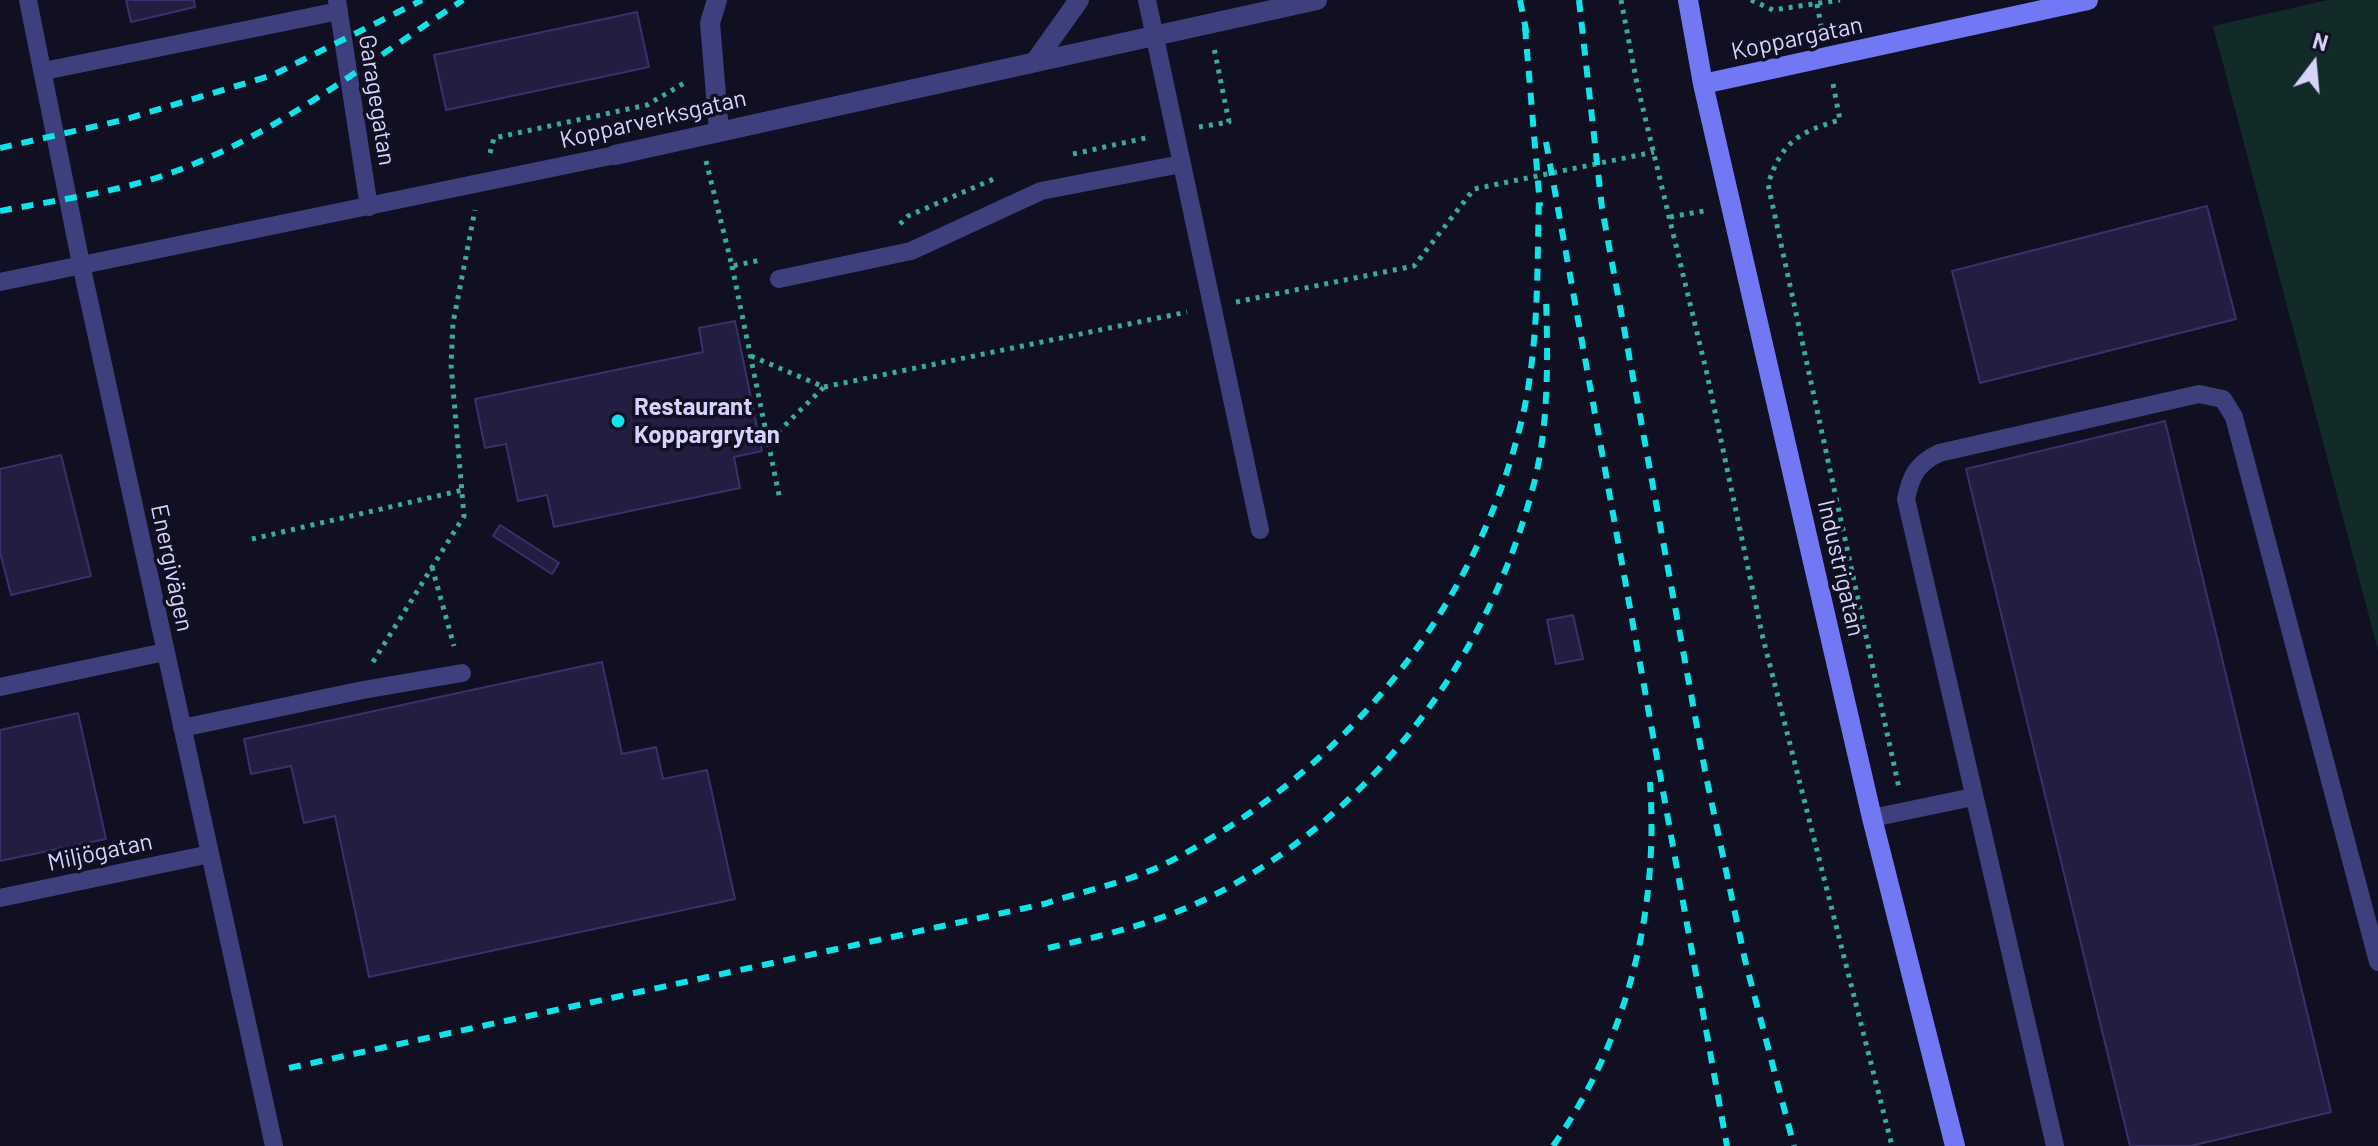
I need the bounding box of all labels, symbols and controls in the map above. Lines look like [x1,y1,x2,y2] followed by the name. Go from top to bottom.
[1729,10,1865,66] street label: Koppargatan
[2274,24,2354,104] north arrow
[2310,26,2331,55] text: N
[352,32,402,168] street label: Garagegatan
[557,84,749,154] street label: Kopparverksgatan
[634,393,780,449] place label: Restaurant Koppargrytan
[609,412,627,430] marker: Restaurant Koppargrytan
[1811,497,1871,639] street label: Industrigatan
[144,502,200,634] street label: Energivägen
[45,827,155,877] street label: Miljögatan

